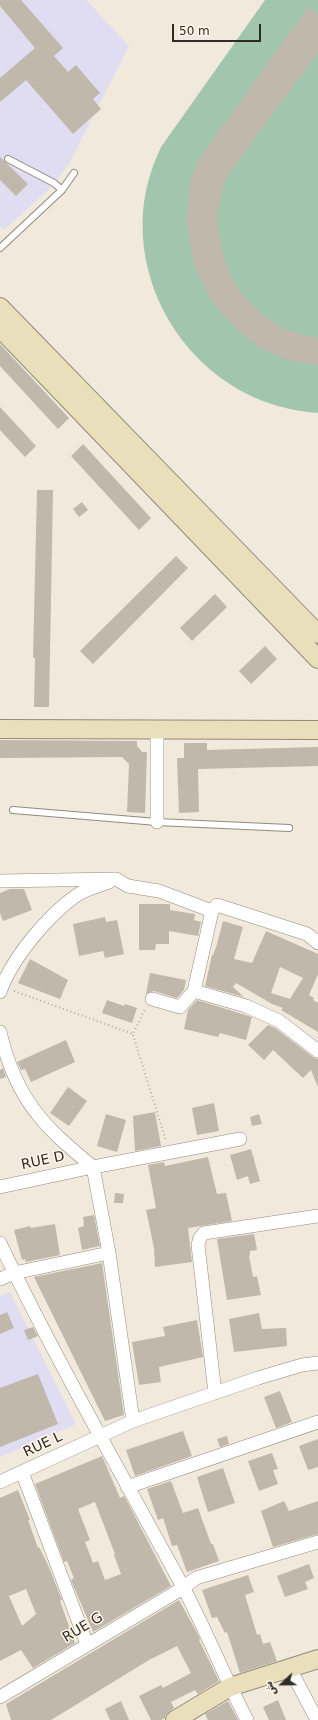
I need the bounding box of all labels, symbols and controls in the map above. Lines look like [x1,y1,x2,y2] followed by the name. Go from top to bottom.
[174,16,263,42] scale bar
[179,24,210,38] text: 50 m
[20,1148,66,1174] street label: RUE D
[21,1429,65,1461] street label: RUE L
[60,1609,106,1647] street label: RUE G
[262,1664,302,1704] north arrow
[262,1679,279,1698] text: ش

